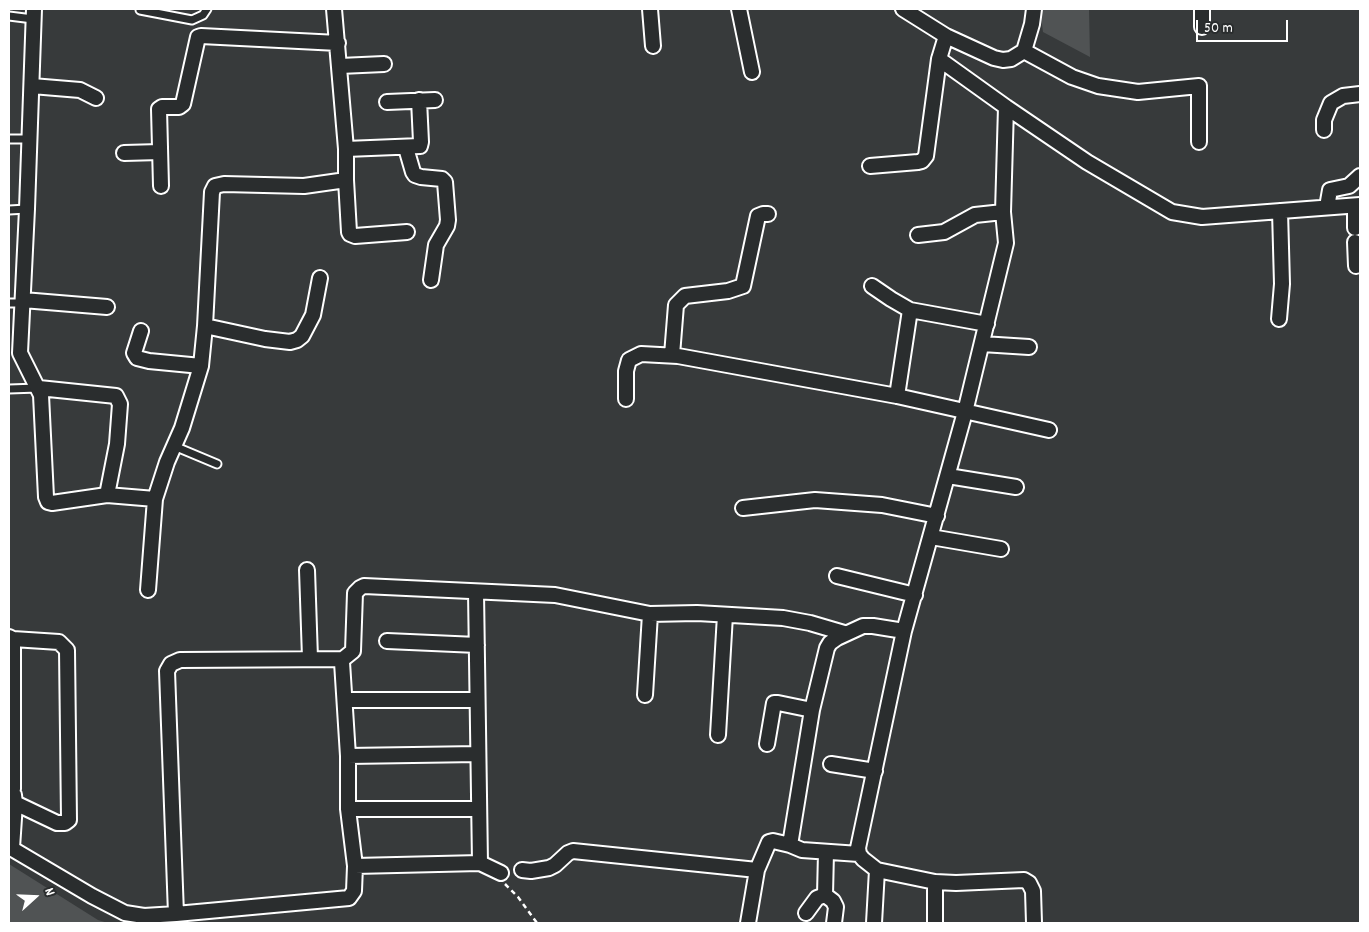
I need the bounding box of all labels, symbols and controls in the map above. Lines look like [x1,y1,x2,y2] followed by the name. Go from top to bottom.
[1199,10,1292,42] scale bar
[1204,18,1233,40] text: 50 m
[10,872,60,922] north arrow
[39,885,60,899] text: N

